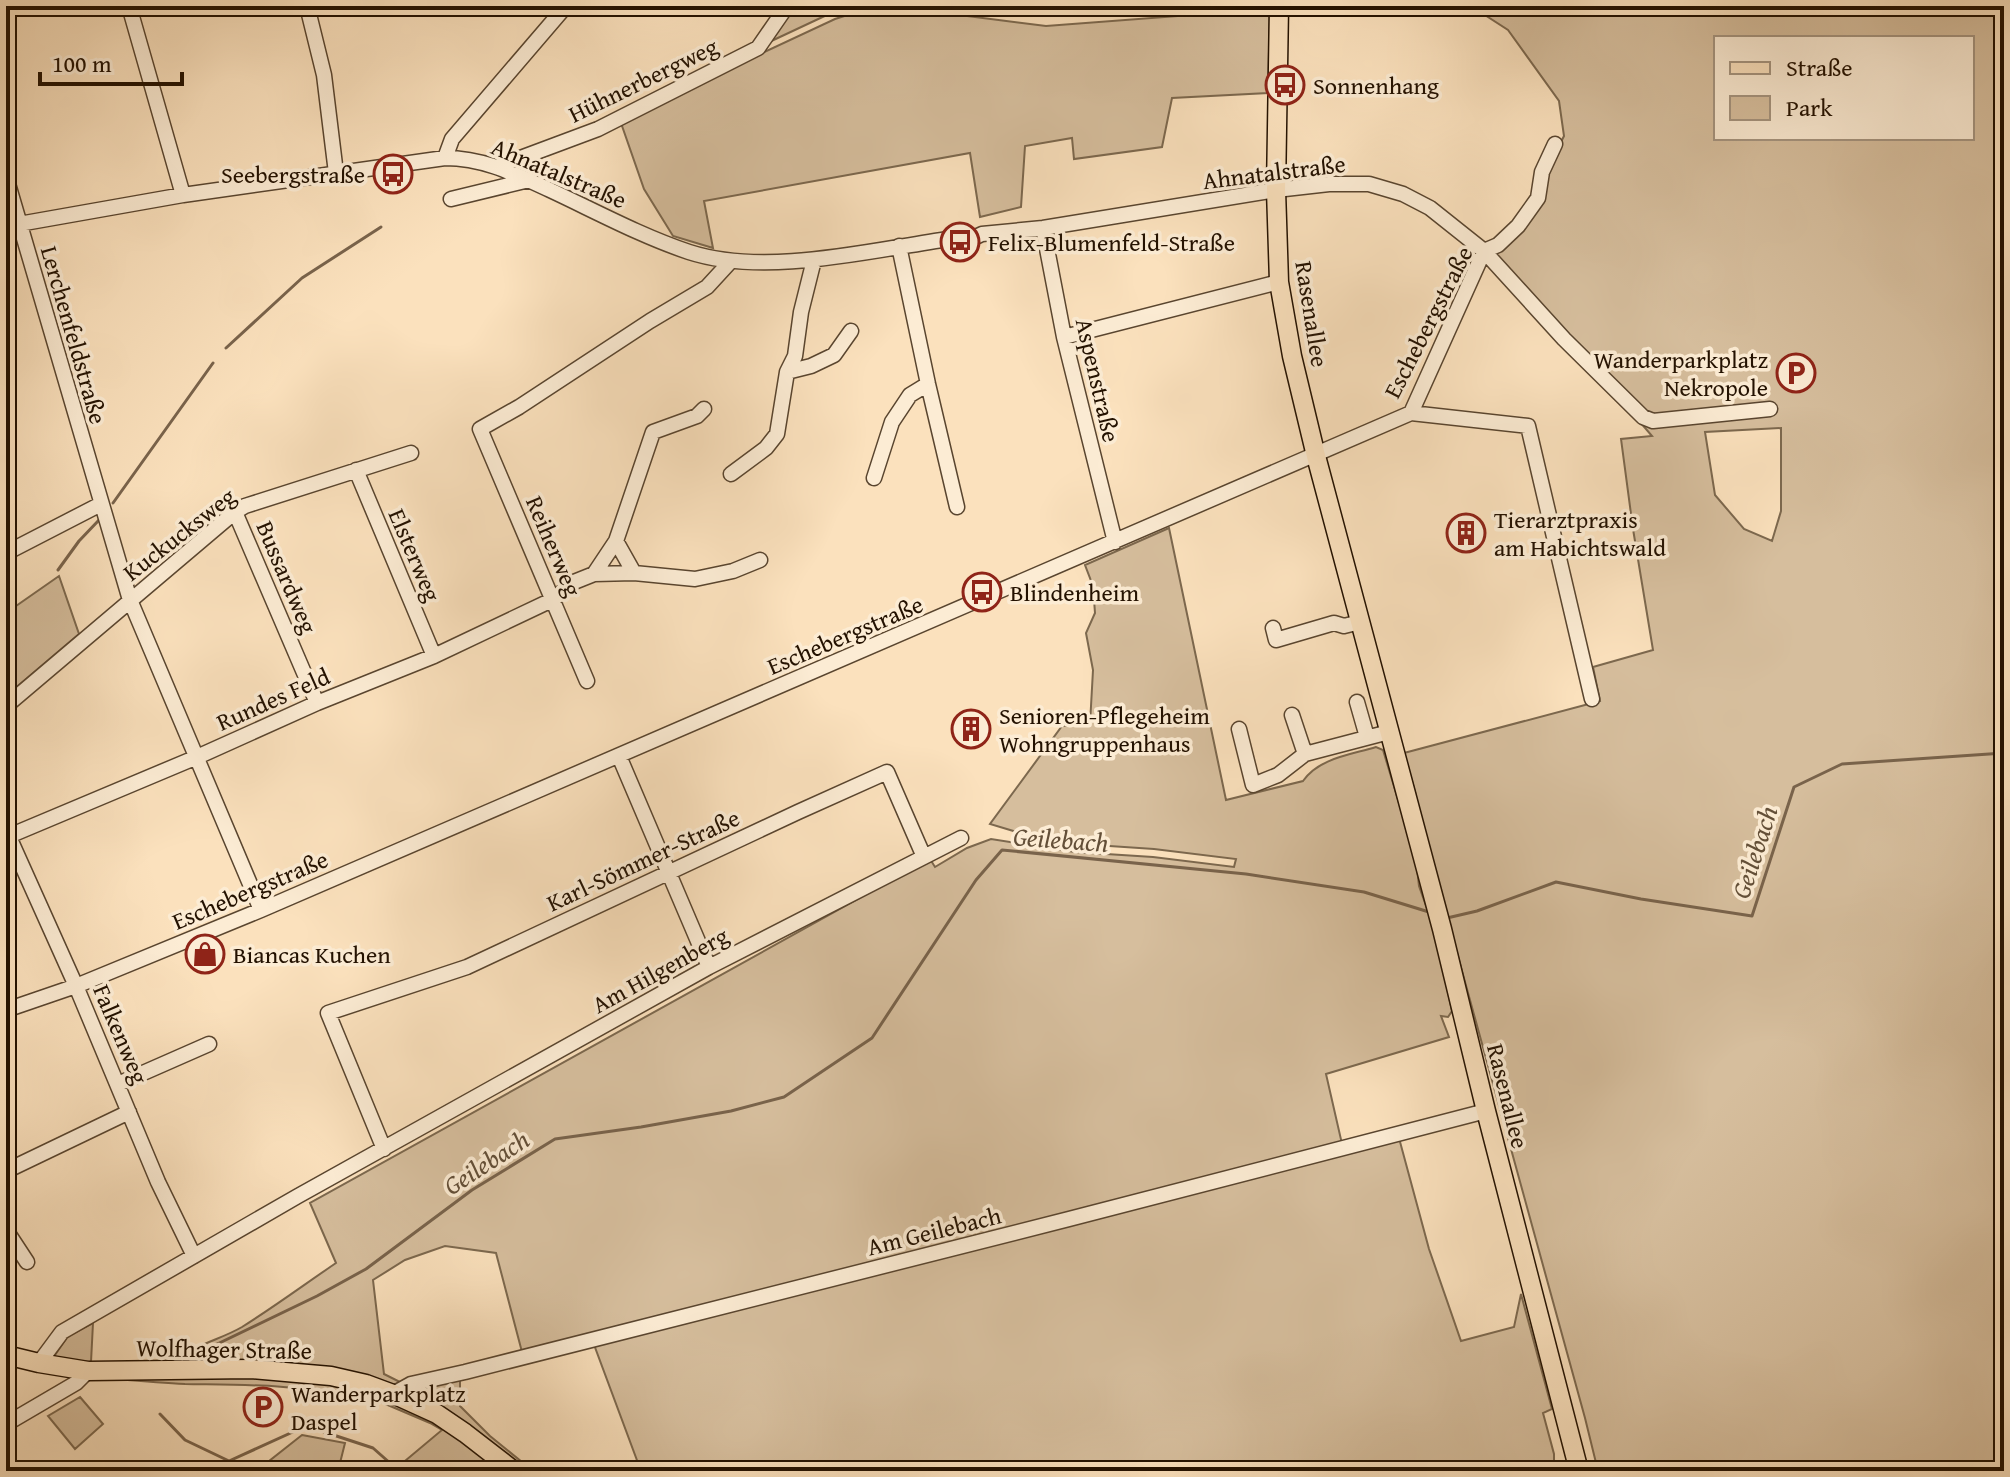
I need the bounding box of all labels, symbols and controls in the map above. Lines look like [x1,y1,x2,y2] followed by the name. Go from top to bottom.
[562,29,724,131] street label: Hühnerbergweg
[40,36,182,86] scale bar
[1714,36,1974,140] legend
[52,46,112,81] text: 100 m
[1786,50,1853,85] text: Straße
[1264,64,1306,106] bus stop icon: Sonnenhang
[1313,68,1439,103] place label: Sonnenhang
[1786,90,1833,125] text: Park
[486,129,632,217] street label: Ahnatalstraße
[1201,146,1347,198] street label: Ahnatalstraße
[372,153,414,195] bus stop icon: Seebergstraße
[221,157,365,192] place label: Seebergstraße
[939,221,981,263] bus stop icon: Felix-Blumenfeld-Straße
[988,225,1235,260] place label: Felix-Blumenfeld-Straße
[1375,240,1481,404] street label: Eschebergstraße
[32,242,116,428] street label: Lerchenfeldstraße
[1286,259,1338,369] street label: Rasenallee
[1067,315,1129,445] street label: Aspenstraße
[1593,342,1768,405] place label: Wanderparkplatz Nekropole
[1775,352,1817,394] parking icon: Wanderparkplatz Nekropole
[115,479,243,589] street label: Kuckucksweg
[517,490,591,602] street label: Reiherweg
[1494,502,1666,565] place label: Tierarztpraxis am Habichtswald
[380,503,450,607] street label: Elsterweg
[1445,512,1487,554] building icon: Tierarztpraxis am Habichtswald
[248,515,326,639] street label: Bussardweg
[961,571,1003,613] bus stop icon: Blindenheim
[1010,575,1140,610] place label: Blindenheim
[762,586,928,684] street label: Eschebergstraße
[211,658,335,740] street label: Rundes Feld
[999,698,1210,761] place label: Senioren-Pflegeheim Wohngruppenhaus
[950,708,992,750] building icon: Senioren-Pflegeheim Wohngruppenhaus
[541,800,745,920] street label: Karl-Sömmer-Straße
[1721,801,1787,903] water label: Geilebach
[1012,816,1110,862] water label: Geilebach
[167,841,333,939] street label: Eschebergstraße
[585,918,735,1022] street label: Am Hilgenberg
[184,933,226,975] shop icon: Biancas Kuchen
[233,937,391,972] place label: Biancas Kuchen
[84,979,158,1089] street label: Falkenweg
[1478,1040,1538,1152] street label: Rasenallee
[435,1120,537,1204] water label: Geilebach
[863,1197,1005,1265] street label: Am Geilebach
[136,1330,312,1368] street label: Wolfhager Straße
[291,1376,466,1439] place label: Wanderparkplatz Daspel
[242,1386,284,1428] parking icon: Wanderparkplatz Daspel

